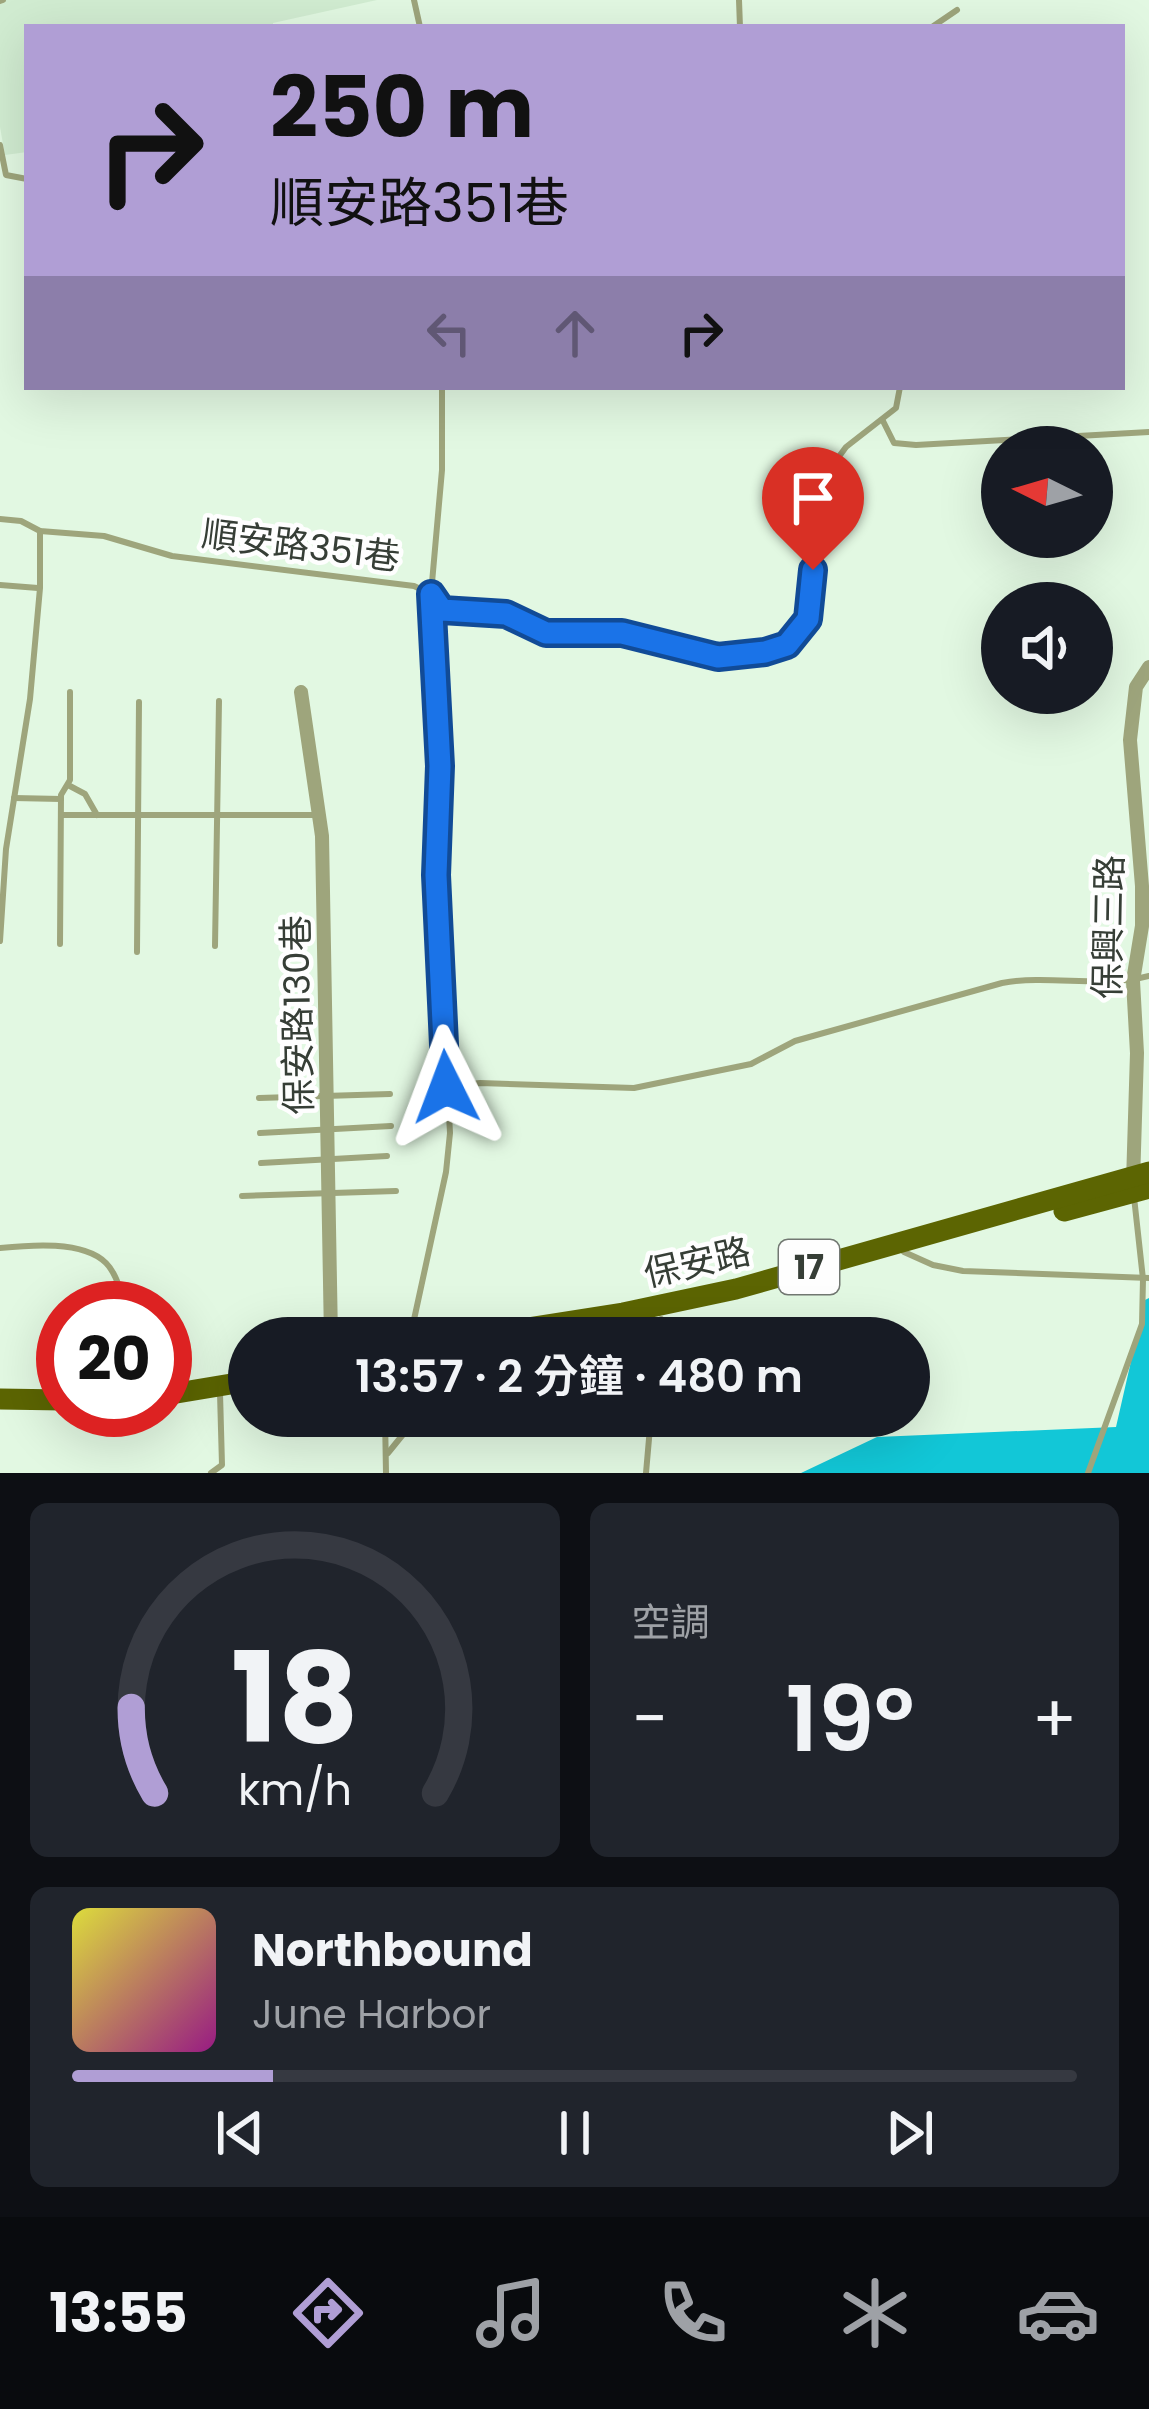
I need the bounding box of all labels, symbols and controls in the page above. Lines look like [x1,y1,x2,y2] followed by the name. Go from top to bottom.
[270,49,534,166] text: 250 m
[72,72,228,228] icon: right
[270,165,569,241] text: 順安路351巷
[416,300,482,366] icon: left
[542,300,608,366] icon: ahead
[668,300,734,366] icon: right
[981,426,1113,558] north arrow
[981,426,1113,714] map controls
[762,447,864,570] pin
[780,465,846,531] icon: arrive
[199,508,403,583] street label: 順安路351巷
[981,582,1113,714] button: sound
[1082,855,1135,999] street label: 保興三路
[270,915,325,1115] street label: 保安路130巷
[383,1024,509,1150] position arrow
[639,1225,755,1299] street label: 保安路
[779,1240,839,1294] road number: 17
[36,1281,192,1437] speed limit sign: 20
[355,1345,803,1408] text: 13:57 · 2 分鐘 · 480 m
[632,1595,710,1650] text: 空調
[231,1611,359,1786] text: 18
[785,1656,914,1783] text: 19°
[632,1673,668,1765] text: −
[1032,1673,1077,1765] text: +
[238,1760,352,1820] text: km/h
[252,1919,533,1982] text: Northbound
[252,1987,491,2042] text: June Harbor
[207,2100,273,2166] icon: previous
[542,2100,608,2166] icon: pause
[877,2100,943,2166] icon: next
[286,2271,370,2355] icon: directions
[469,2271,553,2355] icon: music
[651,2271,735,2355] icon: phone
[833,2271,917,2355] icon: climate
[1016,2271,1100,2355] icon: car
[49,2275,188,2351] text: 13:55

